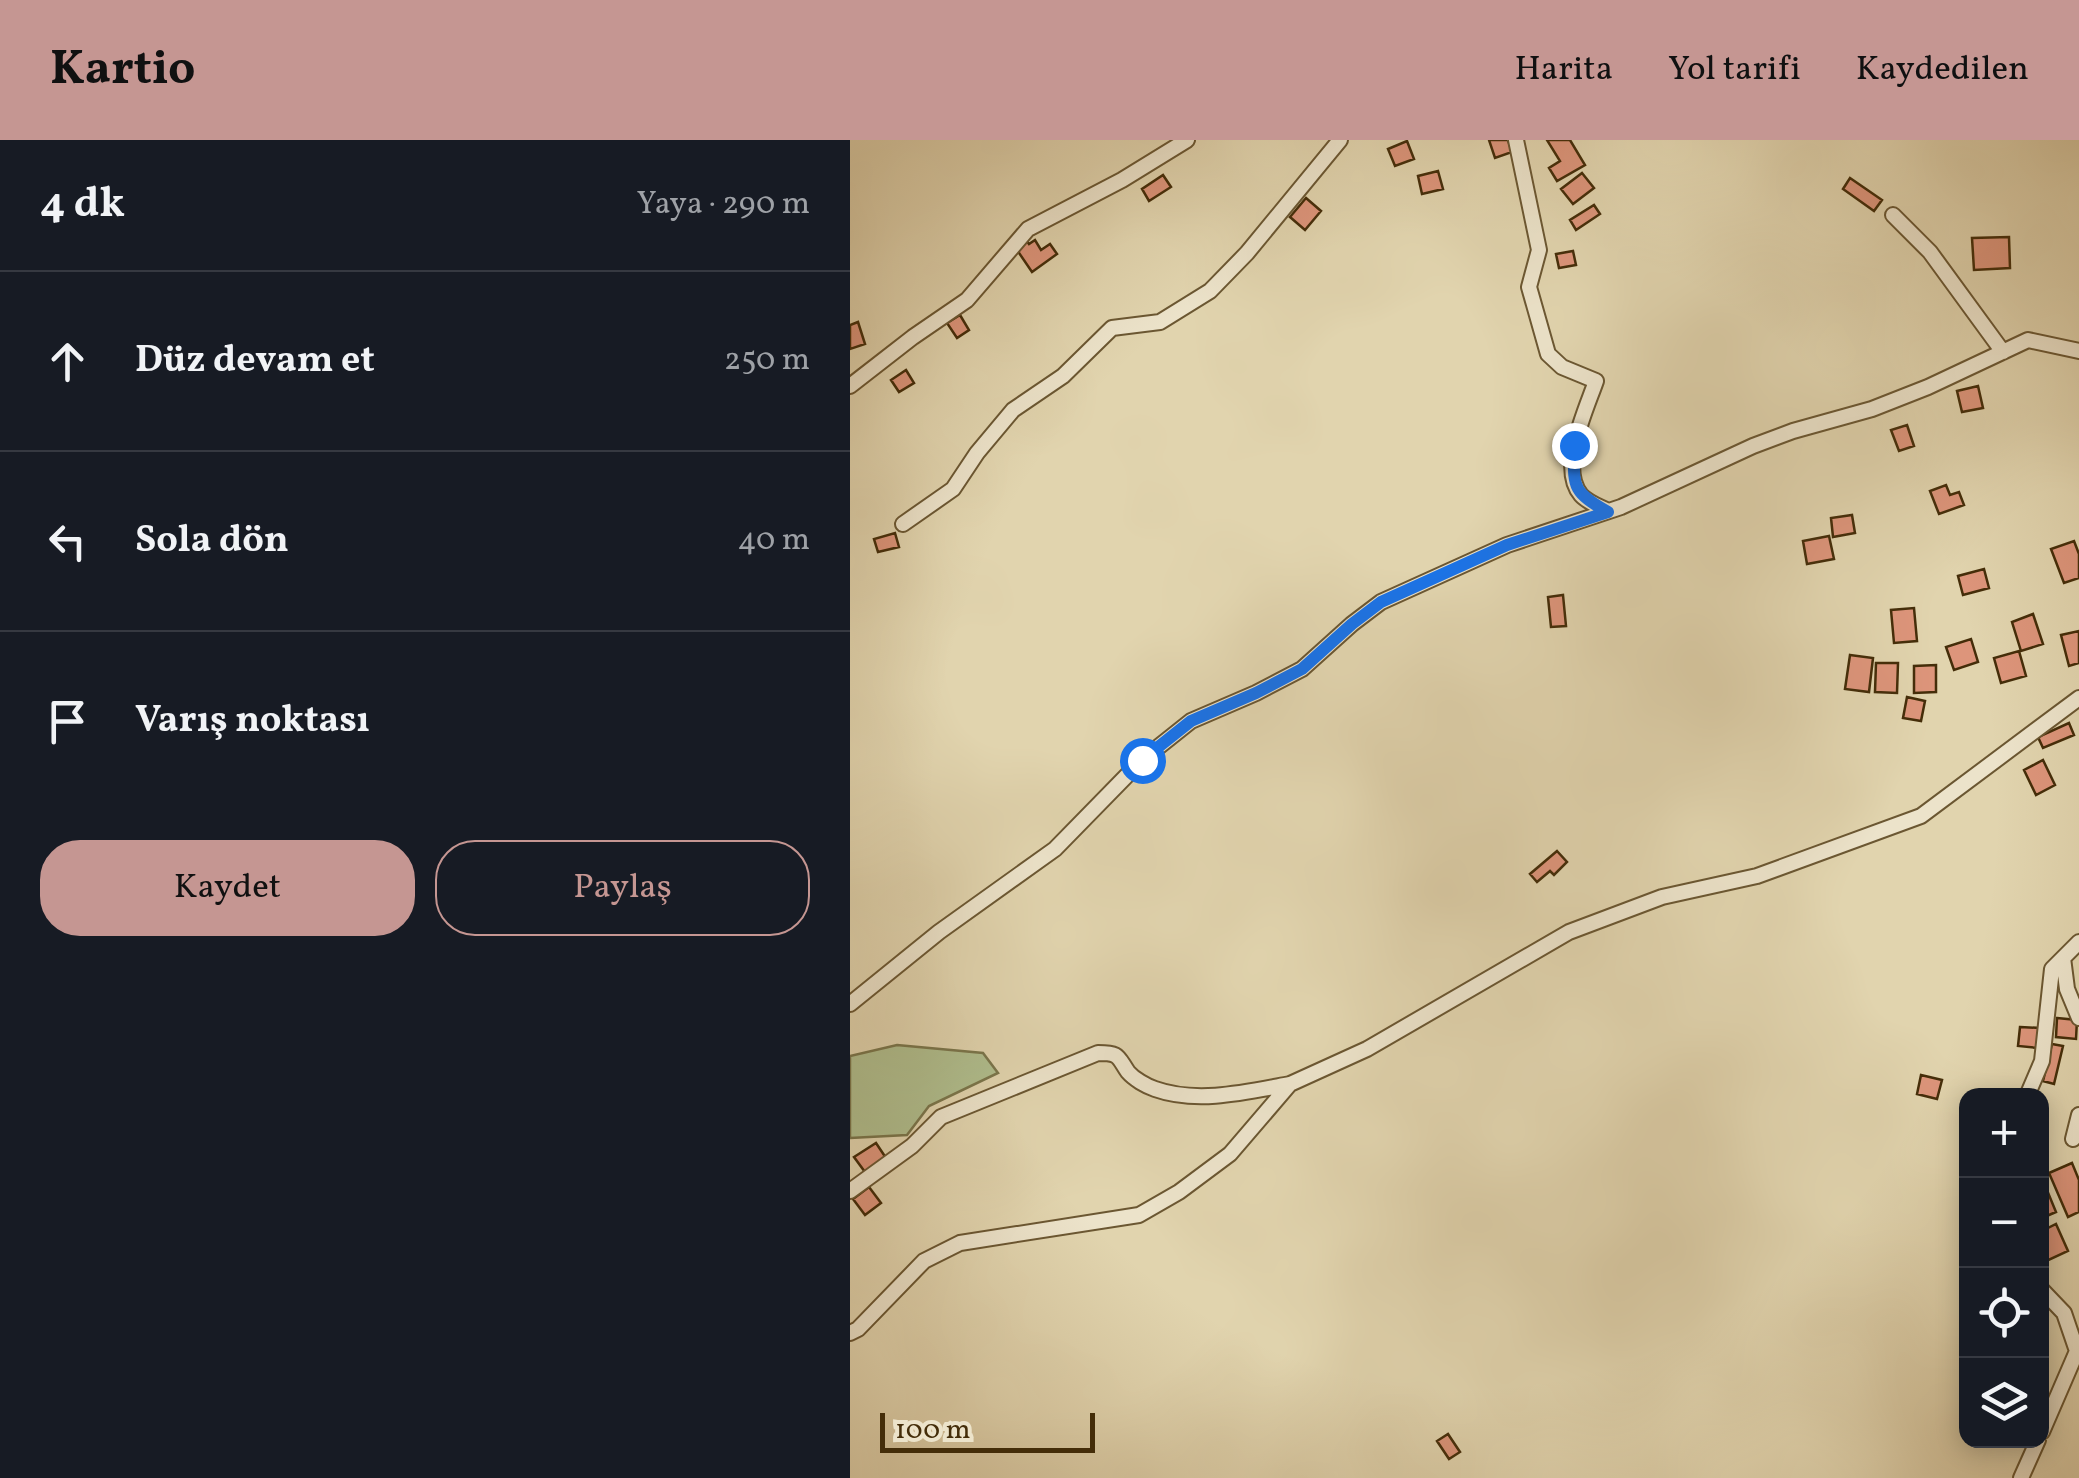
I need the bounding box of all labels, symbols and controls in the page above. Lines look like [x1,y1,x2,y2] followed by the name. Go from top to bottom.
[50,37,195,104] text: Kartio
[1514,46,1613,94] text: Harita
[1668,46,1801,94] text: Yol tarifi
[1856,46,2029,94] text: Kaydedilen
[40,176,125,235] text: 4 dk
[637,183,810,227] text: Yaya · 290 m
[40,334,95,389] icon: ahead
[135,335,375,388] text: Düz devam et
[724,339,810,383] text: 250 m
[1552,423,1598,469] route end
[40,514,95,569] icon: left
[135,515,289,568] text: Sola dön
[738,519,810,563] text: 40 m
[40,694,95,749] icon: arrive
[135,695,370,748] text: Varış noktası
[1120,738,1166,784] route start
[40,840,415,936] button: Kaydet
[435,840,810,936] button: Paylaş
[1959,1088,2049,1448] map controls
[1959,1088,2049,1178] button: +
[1959,1178,2049,1268] button: −
[1959,1268,2049,1358] button: locate
[1959,1358,2049,1448] button: layers
[880,1408,1095,1452] scale bar
[895,1411,970,1450] text: 100 m

